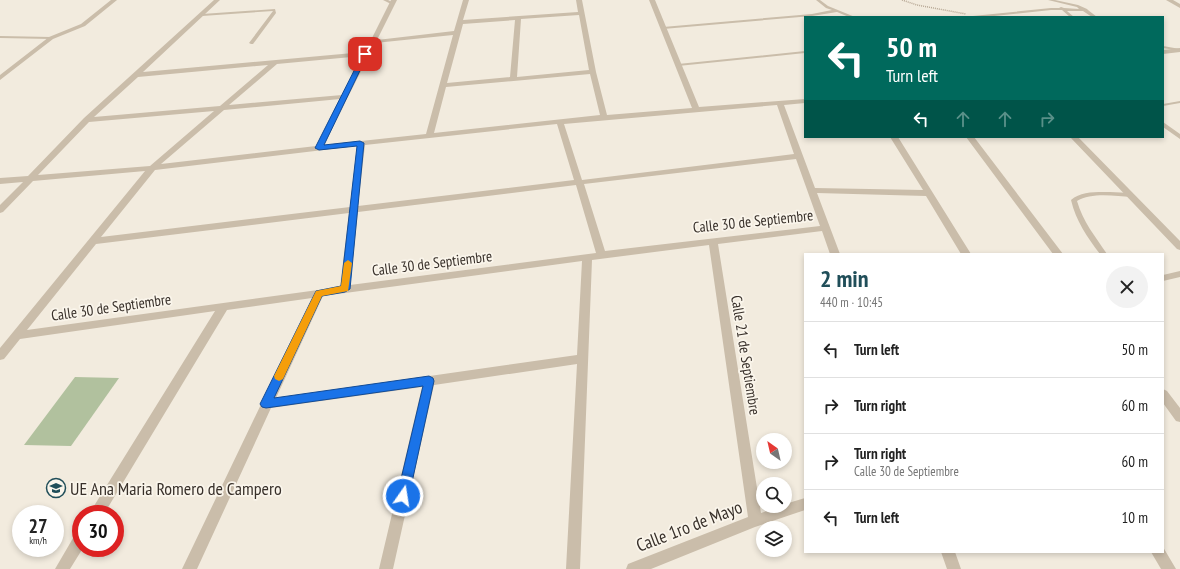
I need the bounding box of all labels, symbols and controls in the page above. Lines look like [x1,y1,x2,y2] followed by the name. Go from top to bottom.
[886,28,937,65] text: 50 m
[820,32,872,84] icon: left
[348,37,382,71] pin
[354,43,376,65] icon: arrive
[886,64,938,87] text: Turn left
[910,108,932,130] icon: left
[952,108,974,130] icon: ahead
[994,108,1016,130] icon: ahead
[1036,108,1058,130] icon: right
[692,205,814,237] street label: Calle 30 de Septiembre
[371,246,493,280] street label: Calle 30 de Septiembre
[820,263,868,294] text: 2 min
[1106,266,1148,308] button: close
[50,289,172,325] street label: Calle 30 de Septiembre
[727,294,765,416] street label: Calle 21 de Septiembre
[820,294,883,311] text: 440 m · 10:45
[820,339,842,361] icon: left
[854,340,899,359] text: Turn left
[1122,340,1148,359] text: 50 m
[820,395,842,417] icon: right
[854,396,906,415] text: Turn right
[1122,396,1148,415] text: 60 m
[756,433,792,469] north arrow
[756,433,792,557] map controls
[854,444,906,463] text: Turn right
[820,451,842,473] icon: right
[1122,452,1148,471] text: 60 m
[854,463,959,480] text: Calle 30 de Septiembre
[382,475,424,517] position arrow
[45,477,67,499] school or university icon: UE Ana Maria Romero de Campero
[70,477,282,500] place label: UE Ana Maria Romero de Campero
[756,477,792,513] button: search
[633,495,745,557] street label: Calle 1ro de Mayo
[72,505,124,557] speed limit sign: 30
[820,507,842,529] icon: left
[854,508,899,527] text: Turn left
[1122,508,1148,527] text: 10 m
[28,513,48,539] text: 27
[756,521,792,557] button: layers
[29,534,47,547] text: km/h

